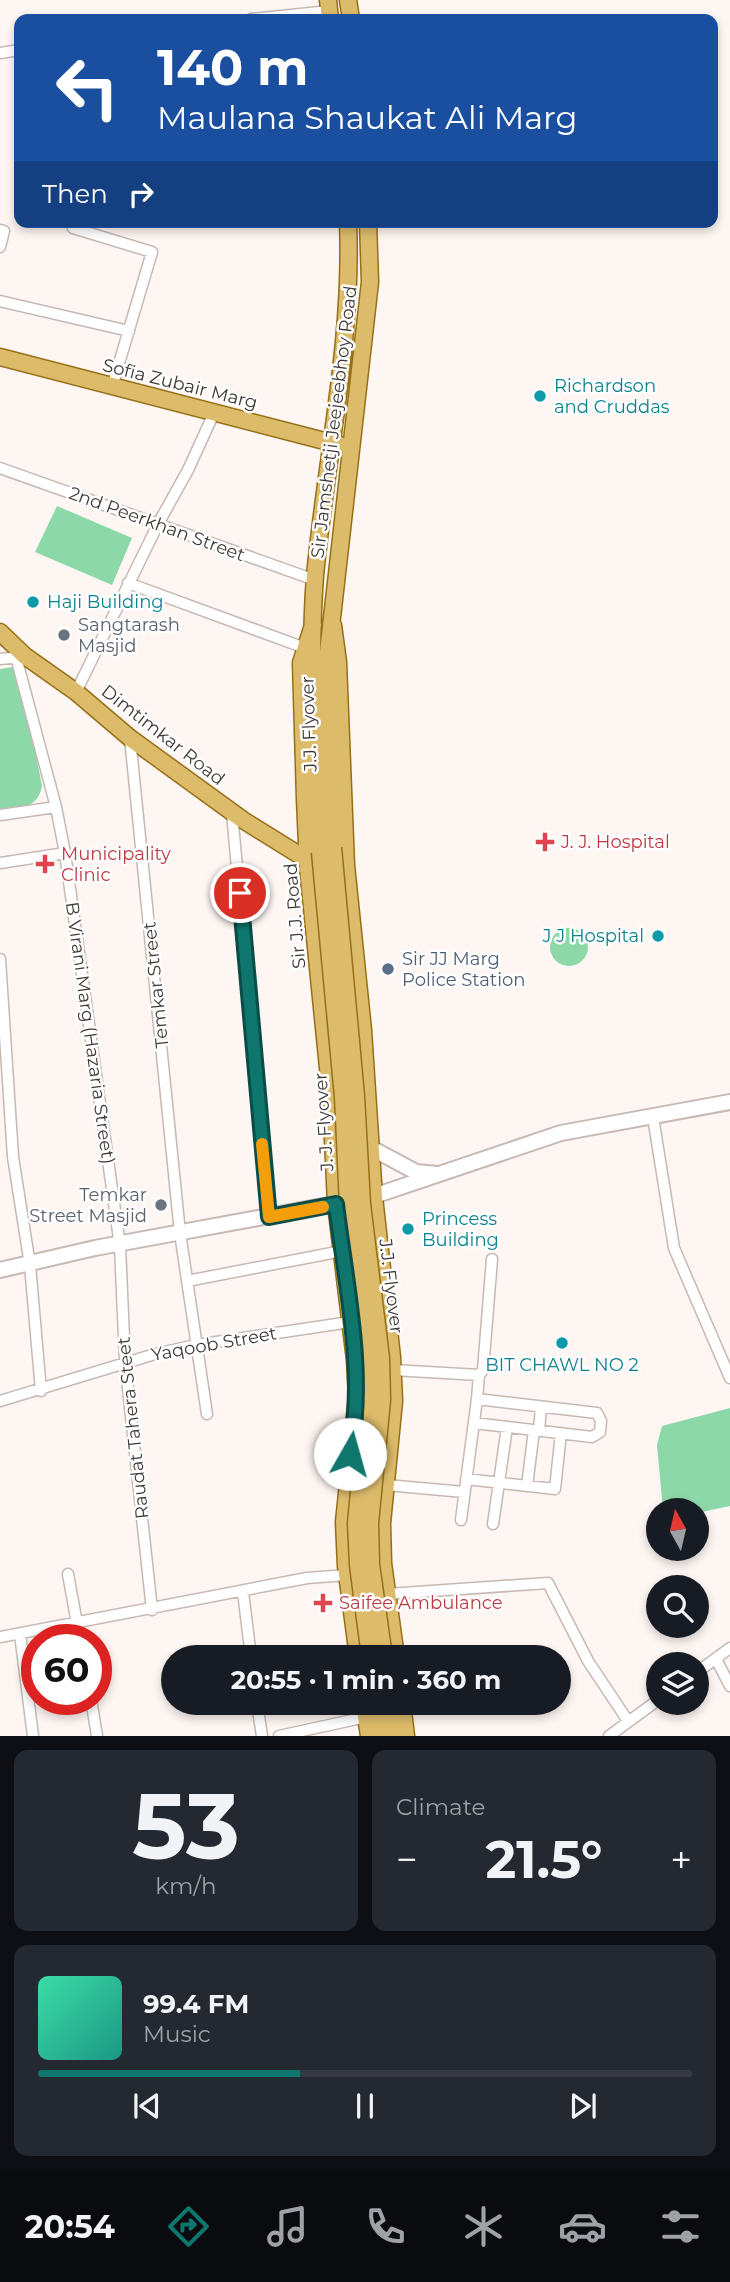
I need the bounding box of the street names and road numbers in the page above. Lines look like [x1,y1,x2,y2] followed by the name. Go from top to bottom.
[306,284,362,560] street label: Sir Jamshetji Jeejeebhoy Road
[100,354,260,414] street label: Sofia Zubair Marg
[66,482,248,566] street label: 2nd Peerkhan Street
[296,676,322,773] street label: J.J. Flyover
[97,680,229,790] street label: Dimtimkar Road
[279,862,311,970] street label: Sir J.J. Road
[61,900,119,1166] street label: B Virani Marg (Hazaria Street)
[138,921,174,1049] street label: Temkar Street
[310,1072,338,1173] street label: J. J. Flyover
[374,1236,408,1335] street label: J.J. Flyover
[150,1322,278,1366] street label: Yaqoob Street
[113,1336,153,1520] street label: Raudat Tahera Steet

